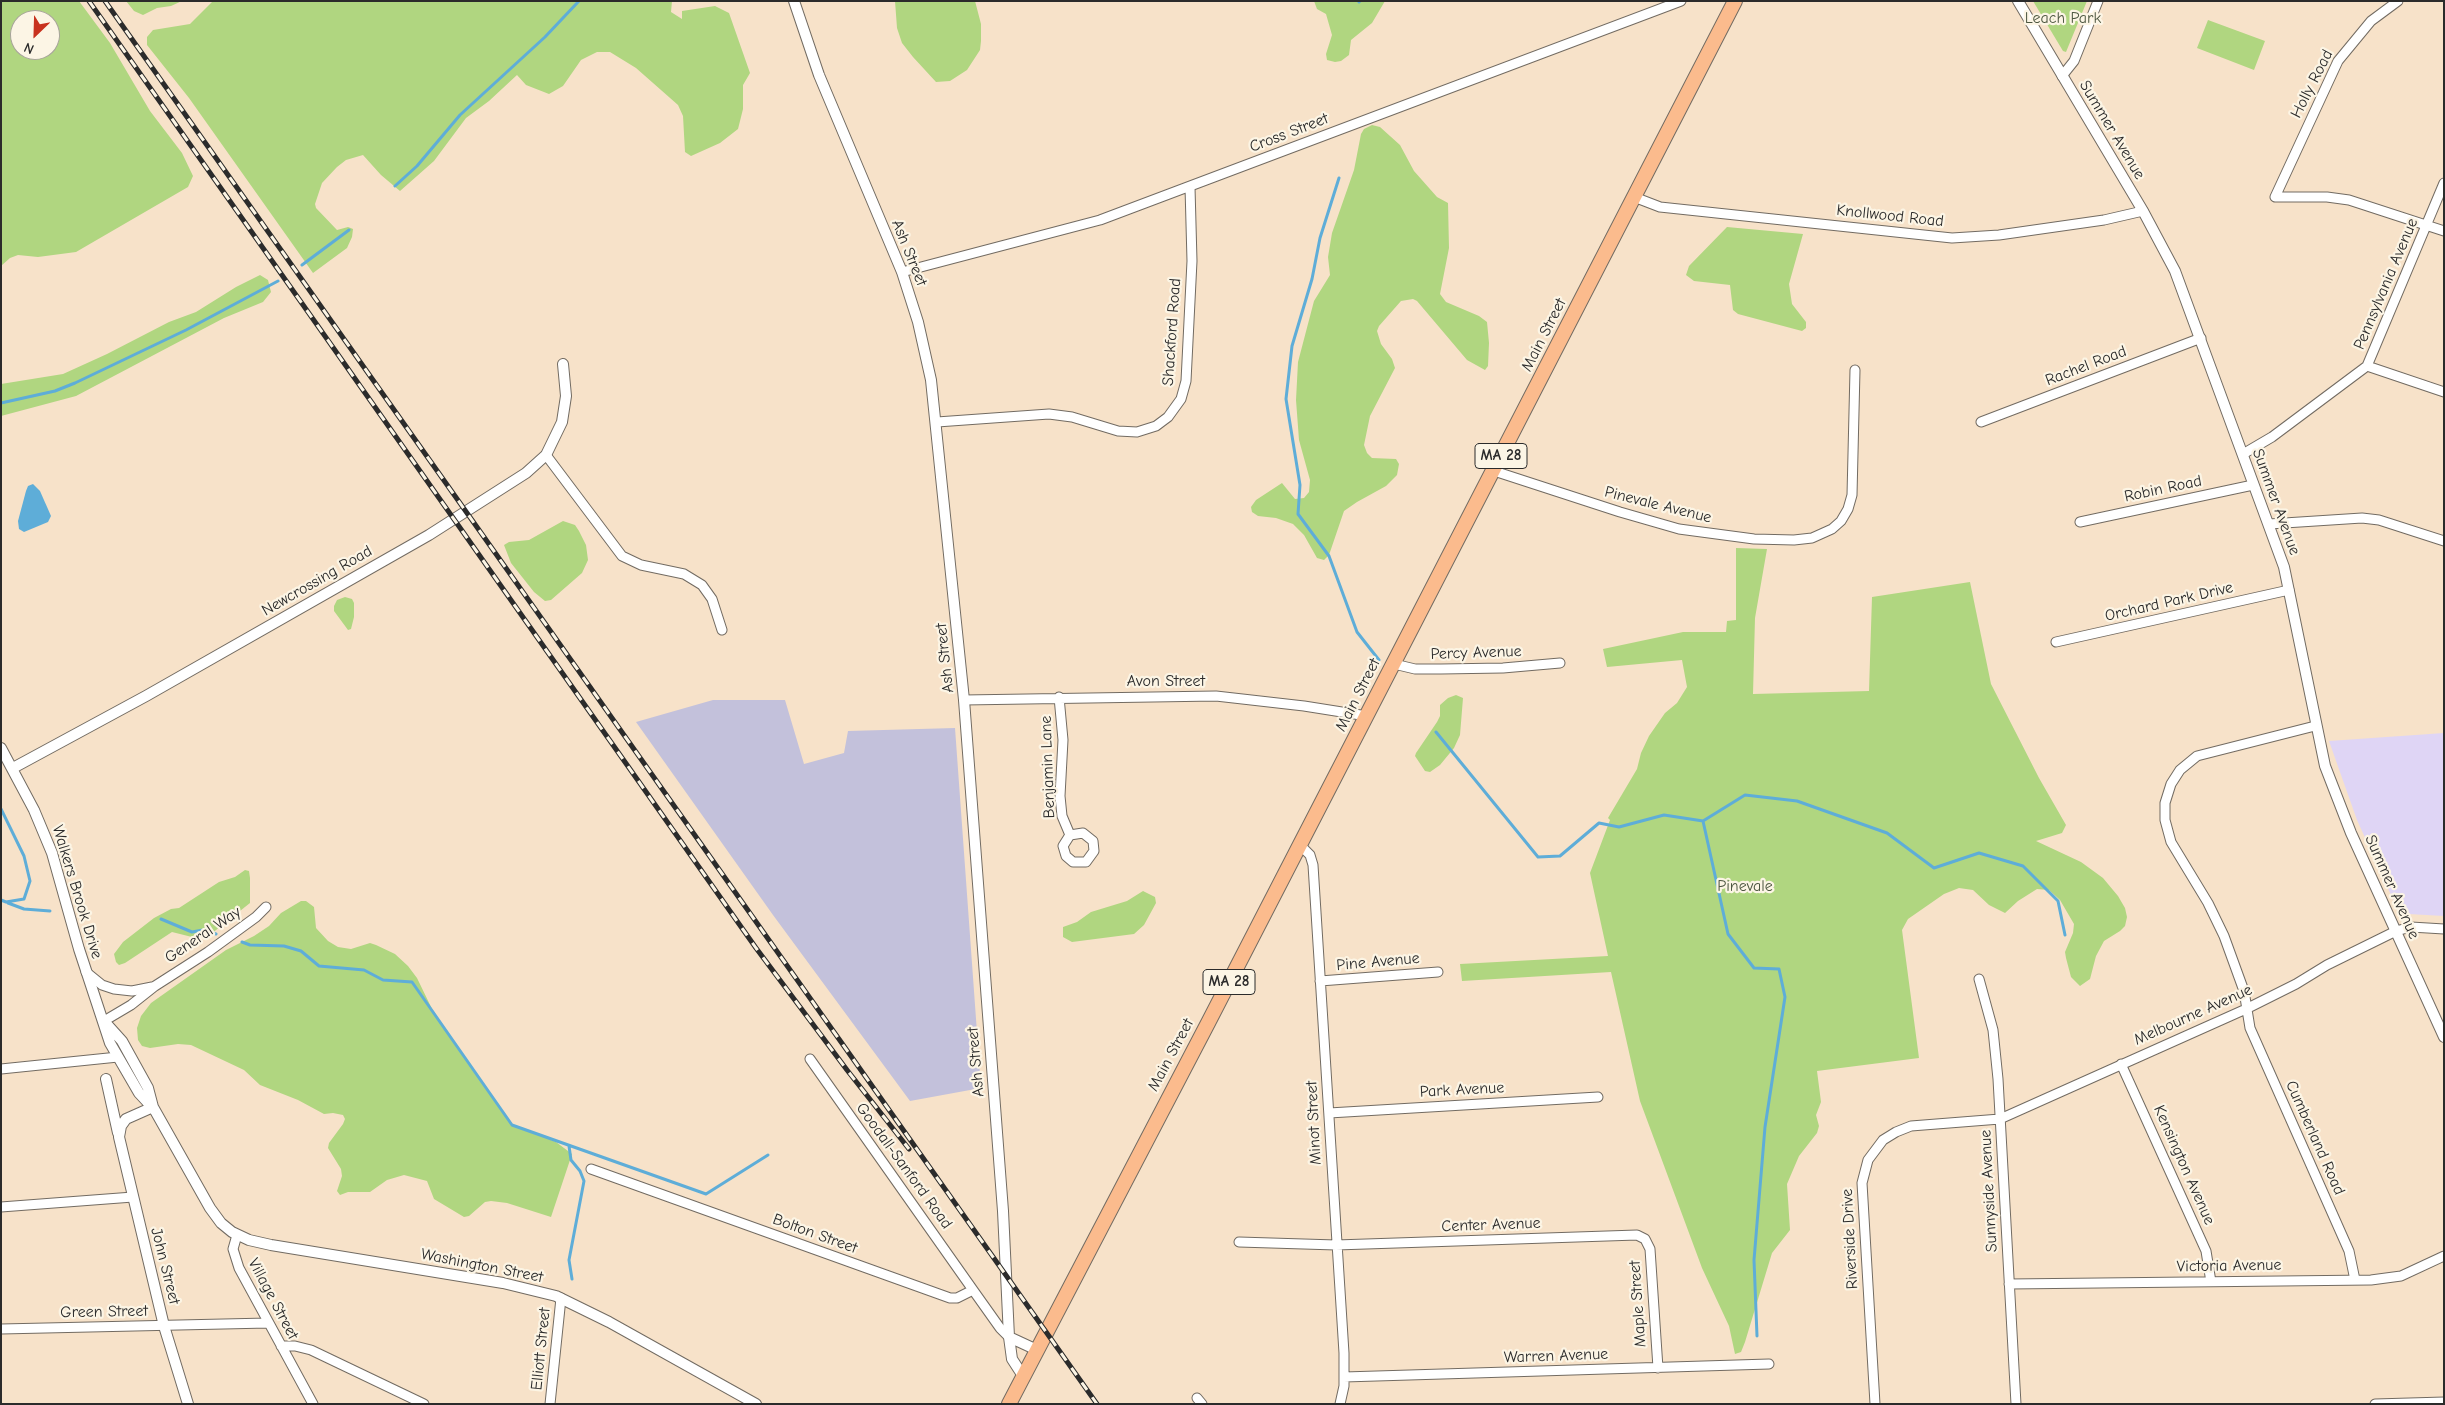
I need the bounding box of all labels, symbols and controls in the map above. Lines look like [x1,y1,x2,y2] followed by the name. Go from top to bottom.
[2025,8,2101,28] park label: Leach Park
[10,10,60,60] north arrow
[21,39,37,58] text: N
[2287,47,2337,121] street label: Holly Road
[2075,77,2149,183] street label: Summer Avenue
[1247,109,1331,157] street label: Cross Street
[1835,201,1945,231] street label: Knollwood Road
[2350,215,2422,353] street label: Pennsylvania Avenue
[887,217,931,289] street label: Ash Street
[1159,277,1185,387] street label: Shackford Road
[1517,295,1571,375] street label: Main Street
[2043,342,2129,390] street label: Rachel Road
[1475,444,1527,468] road number: MA 28
[2248,446,2304,558] street label: Summer Avenue
[2122,471,2204,507] street label: Robin Road
[1602,482,1714,528] street label: Pinevale Avenue
[258,542,376,620] street label: Newcrossing Road
[2103,578,2235,626] street label: Orchard Park Drive
[932,622,958,694] street label: Ash Street
[1430,642,1522,664] street label: Percy Avenue
[1331,655,1385,735] street label: Main Street
[1127,671,1205,691] street label: Avon Street
[1037,715,1059,819] street label: Benjamin Lane
[48,823,106,961] street label: Walkers Brook Drive
[2360,832,2424,942] street label: Summer Avenue
[1717,876,1773,896] park label: Pinevale
[161,903,245,967] street label: General Way
[1336,949,1420,975] street label: Pine Avenue
[1203,970,1255,994] road number: MA 28
[2131,980,2255,1050] street label: Melbourne Avenue
[1144,1015,1198,1095] street label: Main Street
[963,1026,989,1098] street label: Ash Street
[1419,1078,1505,1102] street label: Park Avenue
[2281,1078,2349,1198] street label: Cumberland Road
[1302,1080,1326,1166] street label: Minot Street
[852,1099,956,1233] street label: Goodall-Sanford Road
[2149,1102,2219,1228] street label: Kensington Avenue
[1976,1129,2002,1253] street label: Sunnyside Avenue
[1838,1188,1862,1290] street label: Riverside Drive
[770,1210,860,1258] street label: Bolton Street
[1441,1214,1541,1236] street label: Center Avenue
[146,1226,184,1306] street label: John Street
[419,1245,545,1287] street label: Washington Street
[244,1255,302,1343] street label: Village Street
[2176,1255,2282,1277] street label: Victoria Avenue
[1625,1260,1651,1348] street label: Maple Street
[60,1302,148,1322] street label: Green Street
[527,1307,555,1391] street label: Elliott Street
[1504,1345,1608,1367] street label: Warren Avenue

